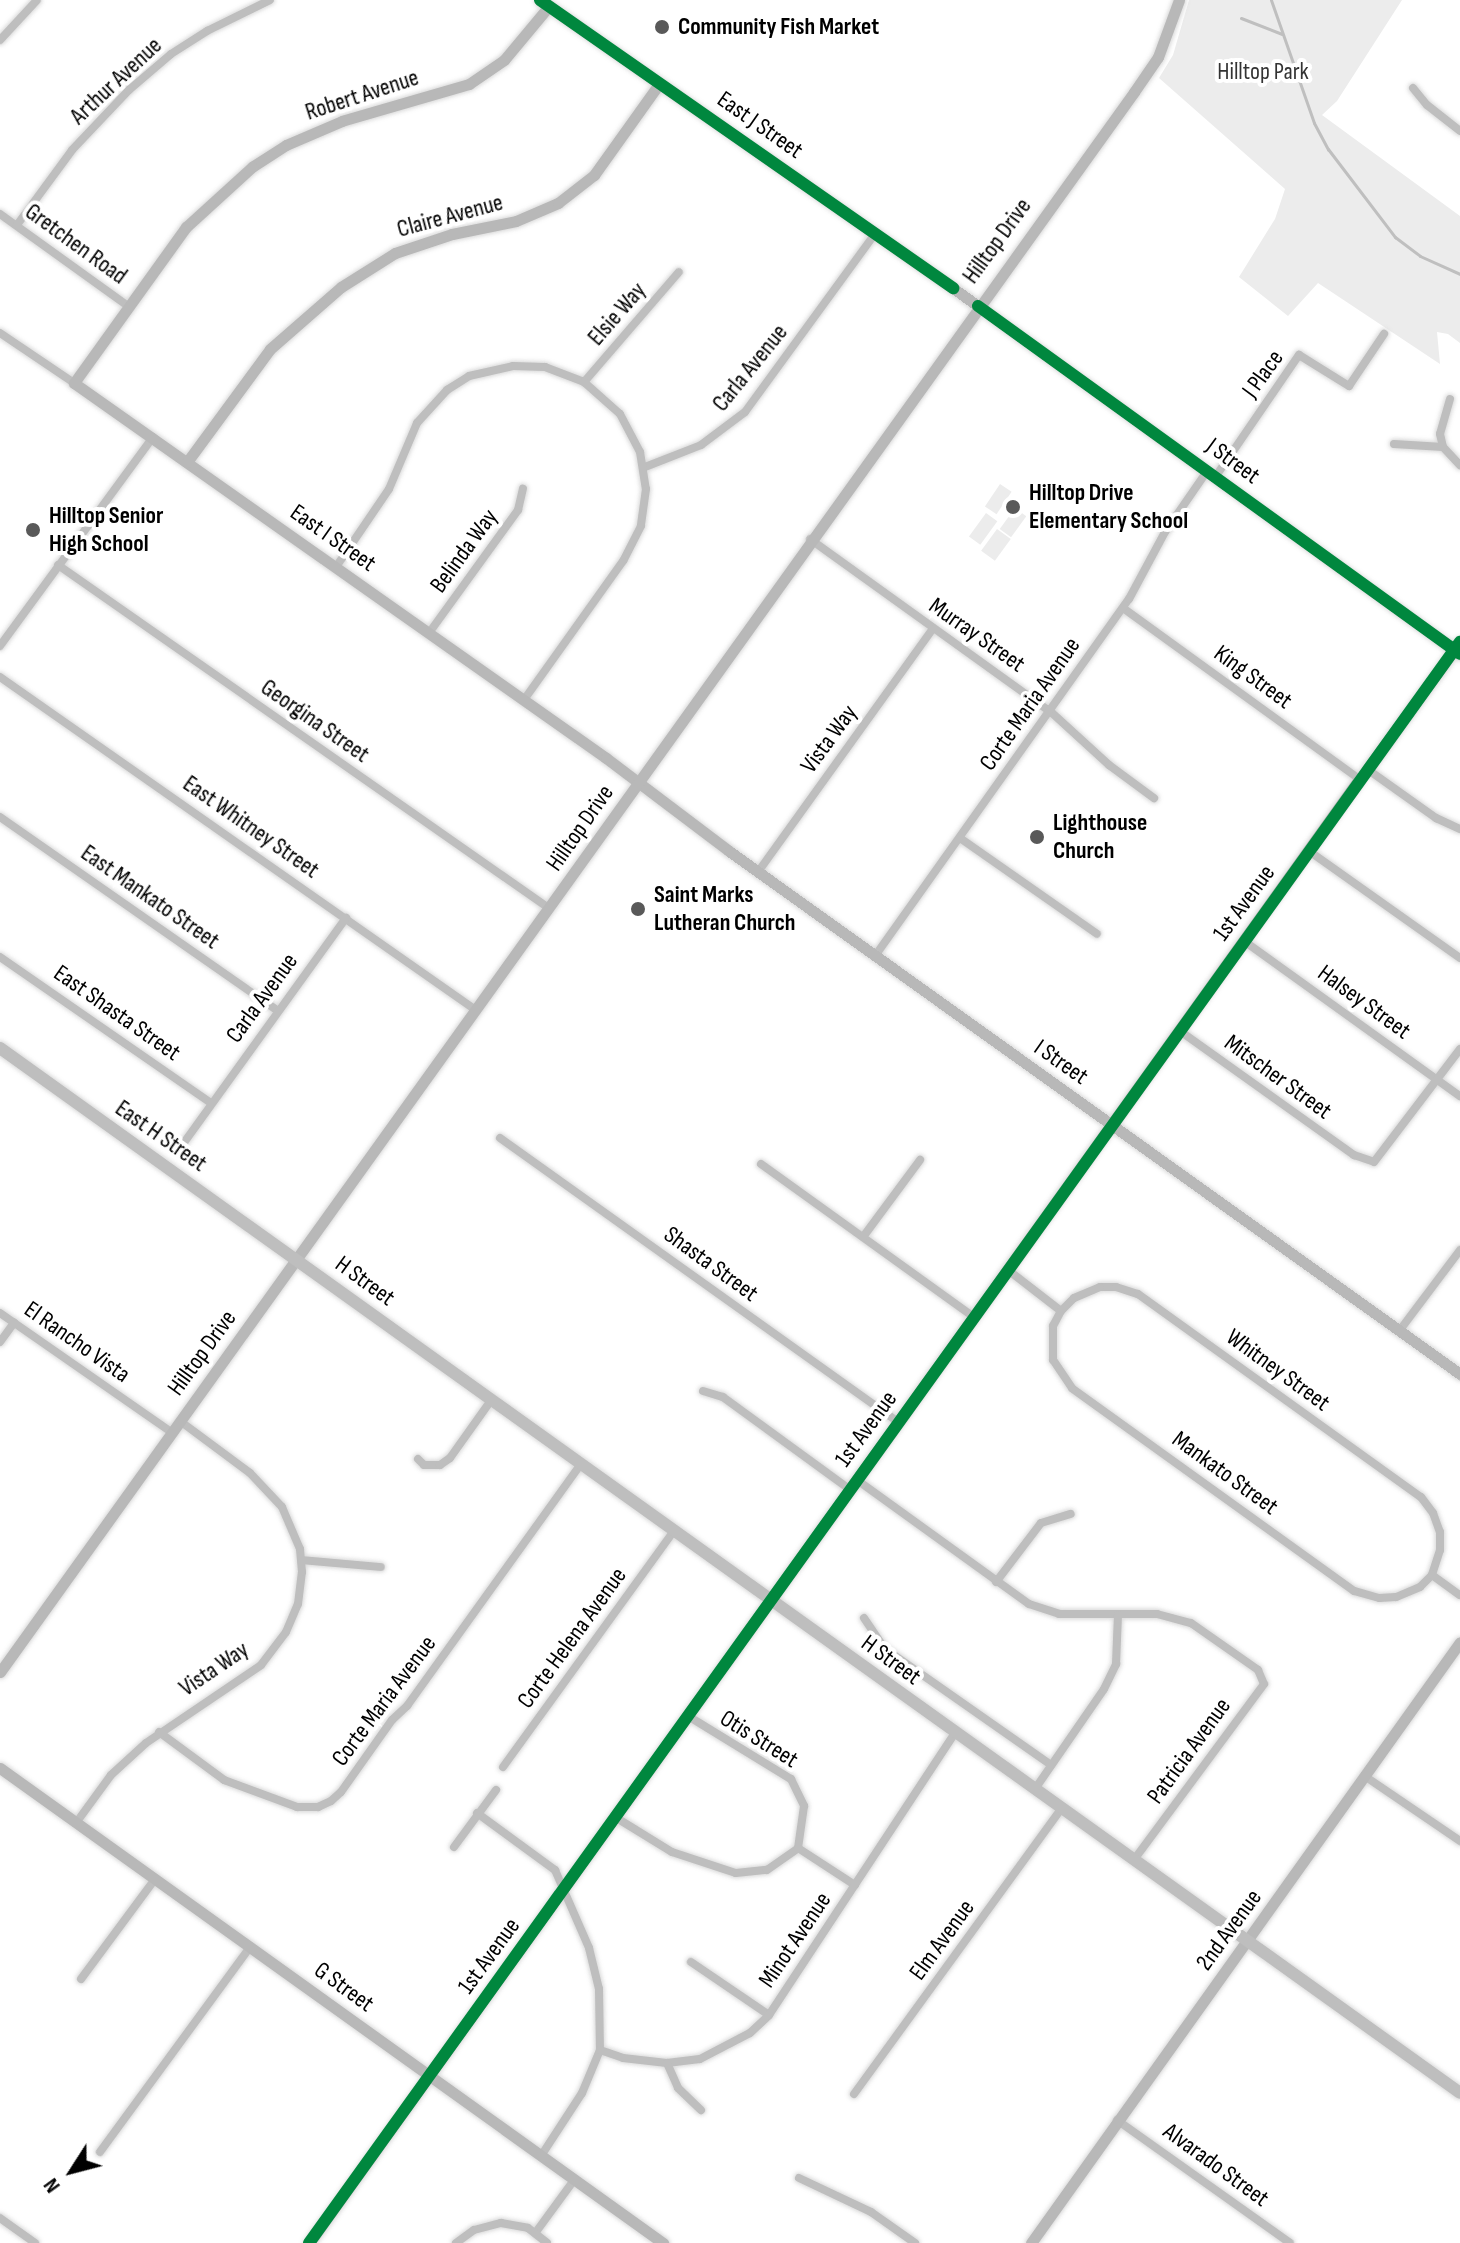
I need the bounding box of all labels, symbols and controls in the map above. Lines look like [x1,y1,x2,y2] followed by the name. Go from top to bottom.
[678,13,879,41] place label: Community Fish Market
[653,18,671,36] marker: Community Fish Market
[64,31,168,131] street label: Arthur Avenue
[1217,58,1309,86] park label: Hilltop Park
[302,63,422,127] street label: Robert Avenue
[712,85,808,165] street label: East J Street
[394,188,506,244] street label: Claire Avenue
[956,193,1038,289] street label: Hilltop Drive
[19,197,133,291] street label: Gretchen Road
[582,277,652,351] street label: Elsie Way
[706,319,794,417] street label: Carla Avenue
[1236,345,1290,403] street label: J Place
[1201,432,1265,490] street label: J Street
[1029,479,1188,535] place label: Hilltop Drive Elementary School
[285,498,381,578] street label: East I Street
[1004,498,1022,516] marker: Hilltop Drive Elementary School
[49,502,163,558] place label: Hilltop Senior High School
[424,504,504,598] street label: Belinda Way
[24,521,42,539] marker: Hilltop Senior High School
[923,592,1031,678] street label: Murray Street
[974,632,1086,776] street label: Corte Maria Avenue
[1208,639,1298,715] street label: King Street
[255,673,375,769] street label: Georgina Street
[795,699,863,779] street label: Vista Way
[177,769,325,885] street label: East Whitney Street
[540,779,620,877] street label: Hilltop Drive
[1053,809,1147,865] place label: Lighthouse Church
[1028,828,1046,846] marker: Lighthouse Church
[75,839,225,955] street label: East Mankato Street
[1207,859,1281,947] street label: 1st Avenue
[654,881,796,937] place label: Saint Marks Lutheran Church
[629,900,647,918] marker: Saint Marks Lutheran Church
[220,948,304,1048] street label: Carla Avenue
[48,959,186,1067] street label: East Shasta Street
[1312,959,1416,1045] street label: Halsey Street
[1219,1029,1337,1125] street label: Mitscher Street
[1028,1033,1094,1091] street label: I Street
[110,1094,212,1178] street label: East H Street
[658,1220,764,1308] street label: Shasta Street
[330,1250,400,1312] street label: H Street
[19,1295,135,1389] street label: El Rancho Vista
[161,1305,243,1401] street label: Hilltop Drive
[1221,1323,1335,1417] street label: Whitney Street
[829,1385,903,1473] street label: 1st Avenue
[1166,1425,1284,1521] street label: Mankato Street
[511,1562,633,1714] street label: Corte Helena Avenue
[856,1629,926,1691] street label: H Street
[326,1630,442,1772] street label: Corte Maria Avenue
[174,1635,254,1703] street label: Vista Way
[1141,1693,1237,1809] street label: Patricia Avenue
[715,1704,803,1774] street label: Otis Street
[1190,1884,1268,1976] street label: 2nd Avenue
[753,1887,837,1993] street label: Minot Avenue
[903,1894,981,1986] street label: Elm Avenue
[452,1912,526,2000] street label: 1st Avenue
[309,1956,379,2018] street label: G Street
[1158,2117,1274,2213] street label: Alvarado Street
[32,2131,112,2211] north arrow
[38,2173,67,2198] text: N

